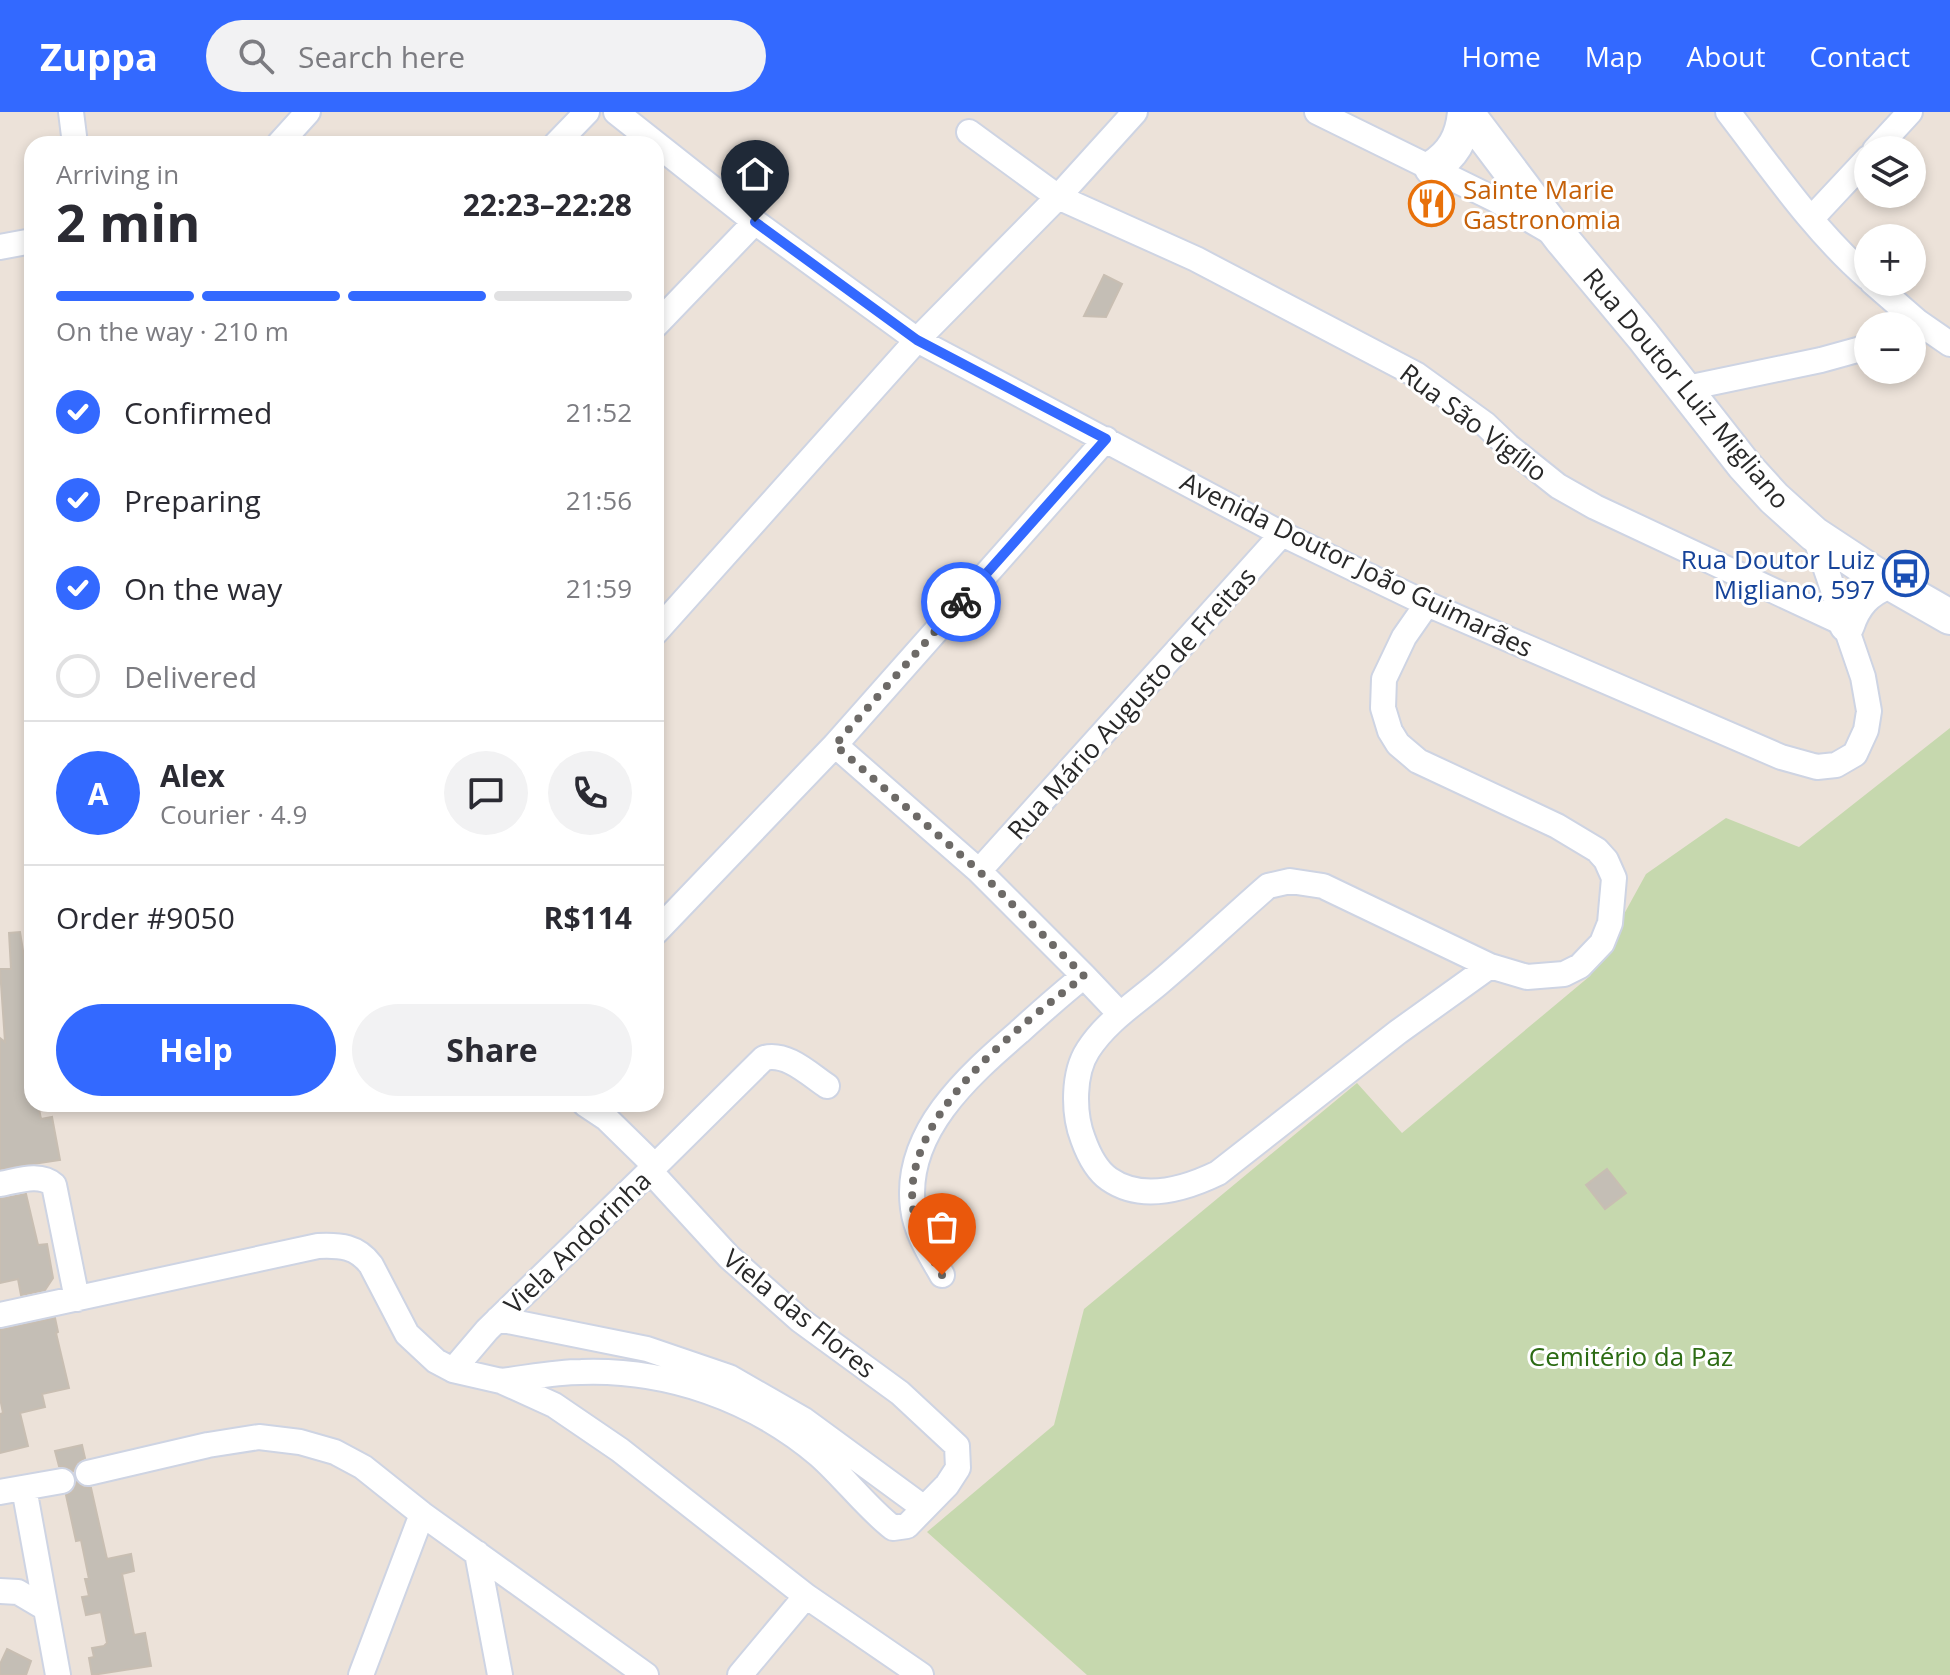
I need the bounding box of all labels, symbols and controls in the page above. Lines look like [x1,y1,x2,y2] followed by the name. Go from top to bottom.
[206,20,766,92] search box
[40,30,158,82] text: Zuppa
[234,34,278,78] icon: search
[298,36,465,77] text: Search here
[1462,37,1541,75] text: Home
[1585,37,1643,75] text: Map
[1687,37,1765,75] text: About
[1809,37,1910,75] text: Contact
[1854,136,1926,384] map controls
[1854,136,1926,208] button: layers
[721,140,789,222] pin
[733,152,777,196] icon: home
[56,156,179,192] text: Arriving in
[1463,171,1621,237] place label: Sainte Marie Gastronomia
[1408,180,1456,228] restaurant icon: Sainte Marie Gastronomia
[463,184,632,225] text: 22:23–22:28
[56,186,200,257] text: 2 min
[1854,224,1926,296] button: +
[1575,260,1799,516] street label: Rua Doutor Luiz Migliano
[1854,312,1926,384] button: −
[56,313,289,349] text: On the way · 210 m
[1393,355,1555,489] street label: Rua São Vigílio
[56,390,100,434] icon: check
[124,392,272,433] text: Confirmed
[566,394,632,430] text: 21:52
[1175,463,1539,665] street label: Avenida Doutor João Guimarães
[56,478,100,522] icon: check
[124,480,261,521] text: Preparing
[566,482,632,518] text: 21:56
[1681,541,1875,607] place label: Rua Doutor Luiz Migliano, 597
[1882,550,1930,598] bus stop icon: Rua Doutor Luiz Migliano, 597
[999,559,1263,847] street label: Rua Mário Augusto de Freitas
[921,562,1001,642] courier
[56,566,100,610] icon: check
[124,568,282,609] text: On the way
[566,570,632,606] text: 21:59
[939,580,983,624] icon: bike
[124,656,257,697] text: Delivered
[444,751,528,835] button: chat
[548,751,632,835] button: phone
[160,755,225,796] text: Alex
[88,773,108,814] text: A
[160,796,307,832] text: Courier · 4.9
[56,897,235,938] text: Order #9050
[544,897,632,938] text: R$114
[56,1004,336,1096] button: Help
[352,1004,632,1096] button: Share
[495,1162,659,1322] street label: Viela Andorinha
[908,1193,976,1275] pin
[920,1205,964,1249] icon: bag
[716,1240,884,1386] street label: Viela das Flores
[1529,1338,1733,1374] park label: Cemitério da Paz

